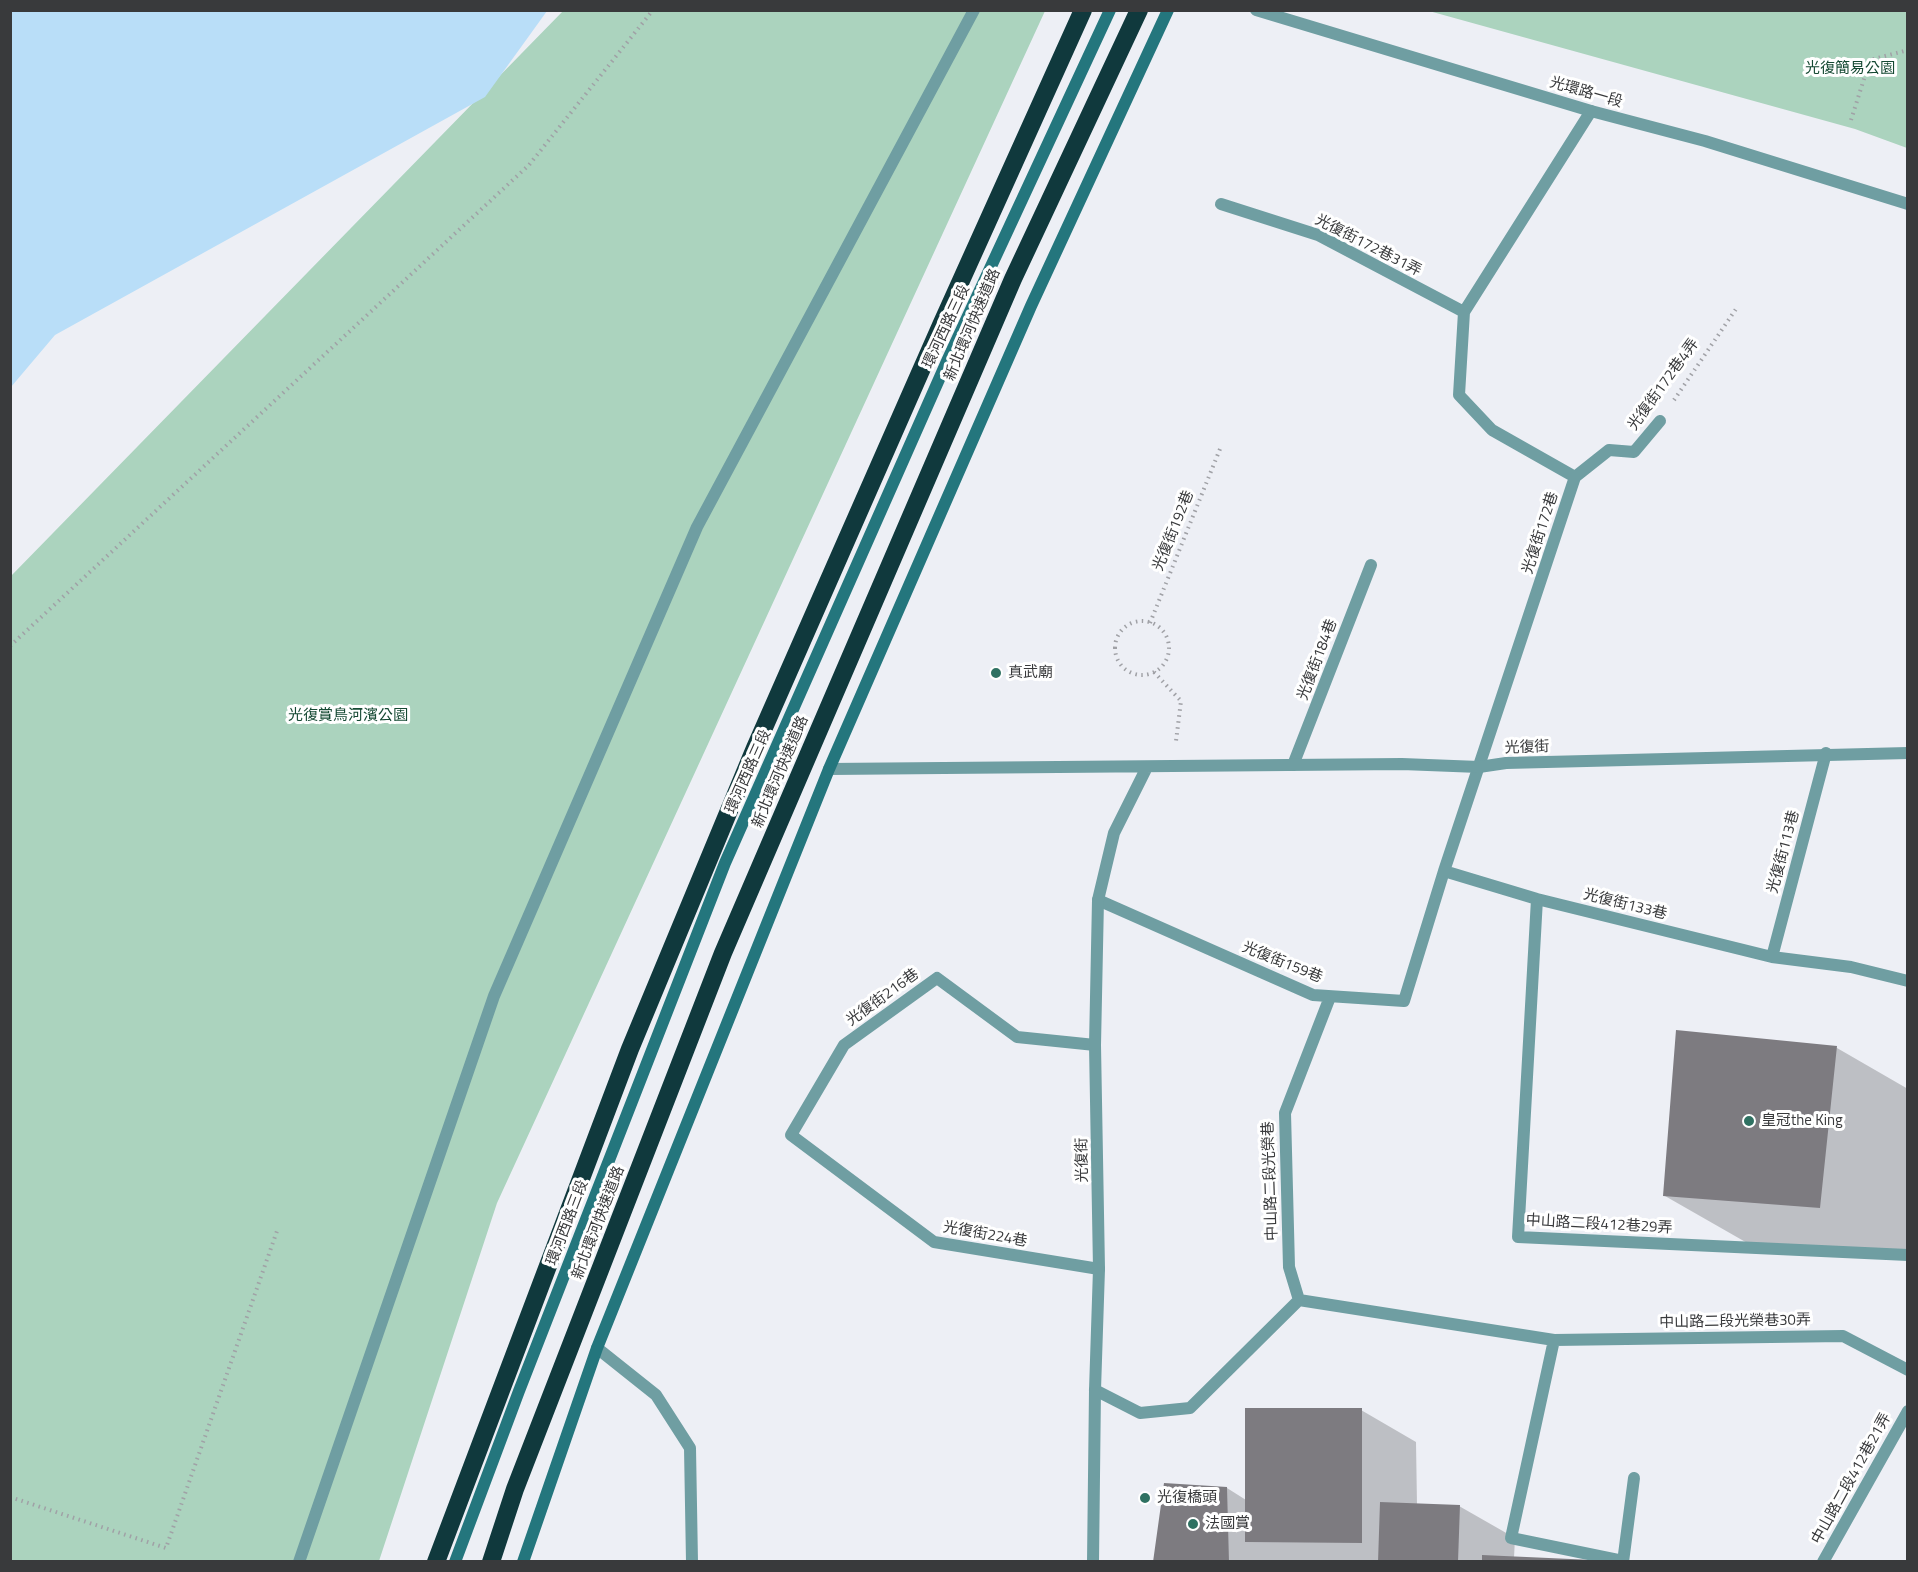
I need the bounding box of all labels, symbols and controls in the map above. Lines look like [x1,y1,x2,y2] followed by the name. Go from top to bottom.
[1805,60,1895,78] park label: 光復簡易公園
[1547,74,1625,112] street label: 光環路一段
[1312,211,1424,281] street label: 光復街172巷31弄
[941,266,1005,384] street label: 新北環河快速道路
[920,282,974,372] street label: 環河西路三段
[1625,336,1703,434] street label: 光復街172巷4弄
[1150,488,1198,574] street label: 光復街192巷
[1519,490,1563,576] street label: 光復街172巷
[1294,617,1342,703] street label: 光復街184巷
[1008,664,1053,682] place label: 真武廟
[989,666,1003,680] marker: 真武廟
[288,707,408,725] park label: 光復賞鳥河濱公園
[749,713,813,831] street label: 新北環河快速道路
[722,727,776,817] street label: 環河西路三段
[1504,738,1550,758] street label: 光復街
[1764,809,1804,895] street label: 光復街113巷
[1581,886,1669,924] street label: 光復街133巷
[1239,939,1325,987] street label: 光復街159巷
[843,966,923,1030] street label: 光復街216巷
[1761,1112,1843,1130] place label: 皇冠the King
[1742,1114,1756,1128] marker: 皇冠the King
[1260,1121,1282,1241] street label: 中山路二段光榮巷
[1074,1137,1092,1183] street label: 光復街
[569,1164,629,1282] street label: 新北環河快速道路
[543,1178,593,1268] street label: 環河西路三段
[1525,1212,1673,1238] street label: 中山路二段412巷29弄
[941,1219,1029,1251] street label: 光復街224巷
[1659,1312,1811,1332] street label: 中山路二段光榮巷30弄
[1808,1410,1896,1548] street label: 中山路二段412巷21弄
[1157,1489,1217,1507] place label: 光復橋頭
[1138,1491,1152,1505] marker: 光復橋頭
[1205,1515,1250,1533] place label: 法國賞
[1186,1517,1200,1531] marker: 法國賞

